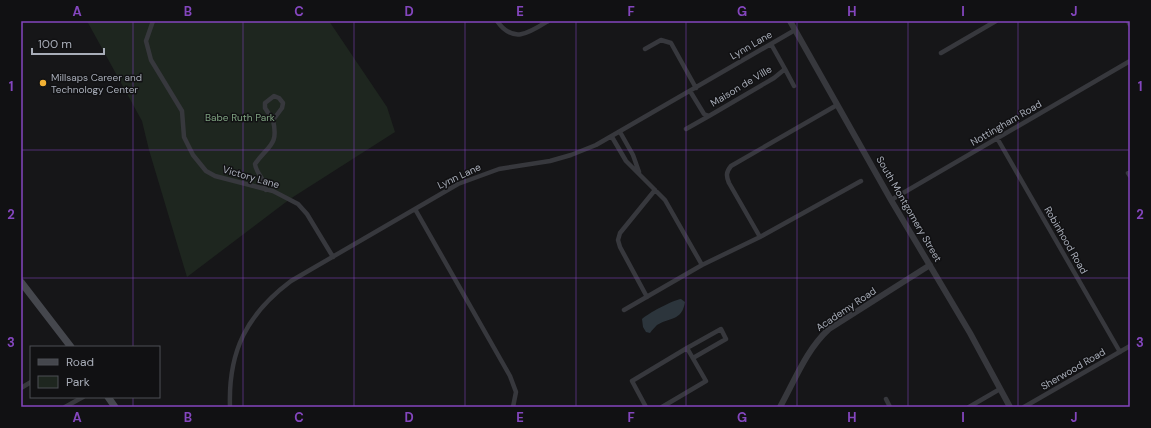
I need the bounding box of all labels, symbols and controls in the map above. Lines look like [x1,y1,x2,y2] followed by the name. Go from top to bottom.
[72,3,82,20] text: A
[184,3,192,20] text: B
[294,3,304,20] text: C
[404,3,414,20] text: D
[516,3,524,20] text: E
[627,3,635,20] text: F
[737,3,747,20] text: G
[847,3,857,20] text: H
[961,3,965,20] text: I
[1070,3,1078,20] text: J
[728,28,775,62] street label: Lynn Lane
[32,30,104,56] scale bar
[38,36,72,52] text: 100 m
[708,62,774,109] street label: Maison de Ville
[51,71,142,96] place label: Millsaps Career and Technology Center
[9,78,13,95] text: 1
[38,78,48,88] marker: Millsaps Career and Technology Center
[1138,78,1142,95] text: 1
[968,97,1044,149] street label: Nottingham Road
[205,111,275,124] park label: Babe Ruth Park
[873,154,945,264] street label: South Montgomery Street
[435,160,483,192] street label: Lynn Lane
[221,163,281,191] street label: Victory Lane
[1041,204,1091,276] street label: Robinhood Road
[7,206,15,223] text: 2
[1136,206,1144,223] text: 2
[813,284,879,334] street label: Academy Road
[7,334,15,351] text: 3
[1136,334,1144,351] text: 3
[1038,345,1108,393] street label: Sherwood Road
[30,346,160,398] legend
[66,354,94,370] text: Road
[66,374,90,390] text: Park
[72,409,82,426] text: A
[184,409,192,426] text: B
[294,409,304,426] text: C
[404,409,414,426] text: D
[516,409,524,426] text: E
[627,409,635,426] text: F
[737,409,747,426] text: G
[847,409,857,426] text: H
[961,409,965,426] text: I
[1070,409,1078,426] text: J

